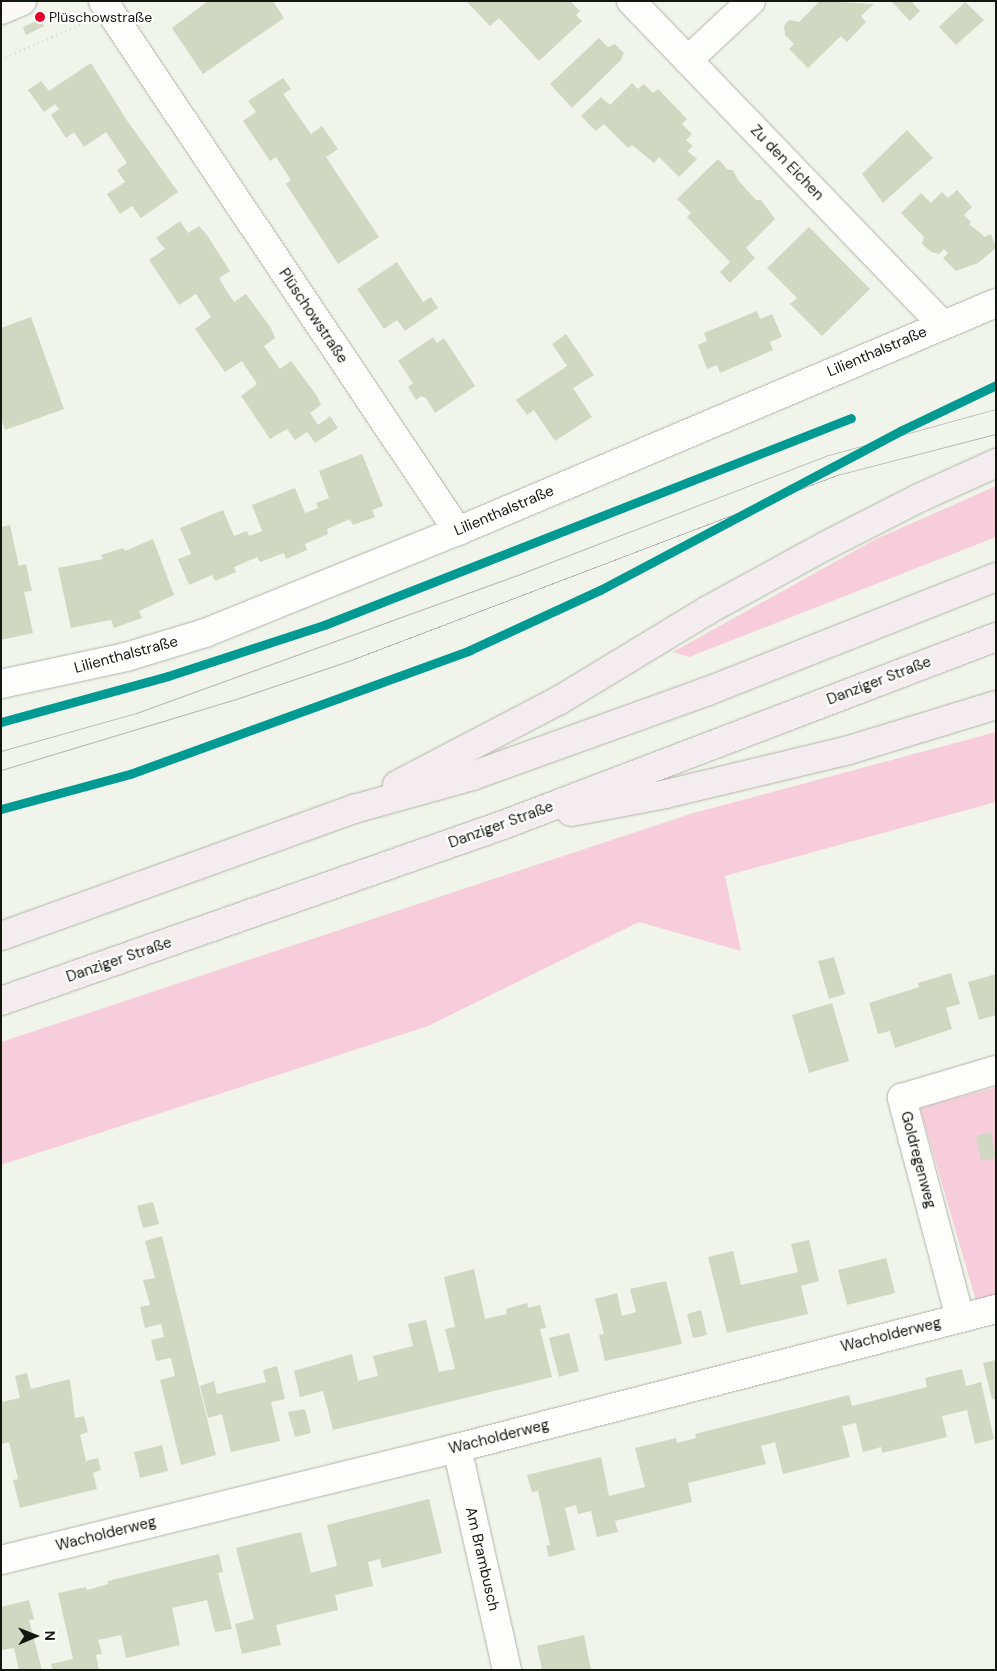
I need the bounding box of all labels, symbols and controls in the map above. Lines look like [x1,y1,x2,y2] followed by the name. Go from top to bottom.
[49,9,152,25] place label: Plüschowstraße
[35,12,45,22] marker: Plüschowstraße
[747,122,827,204] street label: Zu den Eichen
[275,265,351,367] street label: Plüschowstraße
[824,323,930,381] street label: Lilienthalstraße
[451,482,557,540] street label: Lilienthalstraße
[72,633,180,677] street label: Lilienthalstraße
[824,653,934,709] street label: Danziger Straße
[446,798,556,852] street label: Danziger Straße
[64,934,174,986] street label: Danziger Straße
[896,1109,940,1211] street label: Goldregenweg
[839,1314,943,1356] street label: Wacholderweg
[447,1416,551,1458] street label: Wacholderweg
[461,1505,503,1613] street label: Am Brambusch
[54,1513,158,1555] street label: Wacholderweg
[10,1611,60,1661] north arrow
[41,1630,59,1641] text: N

